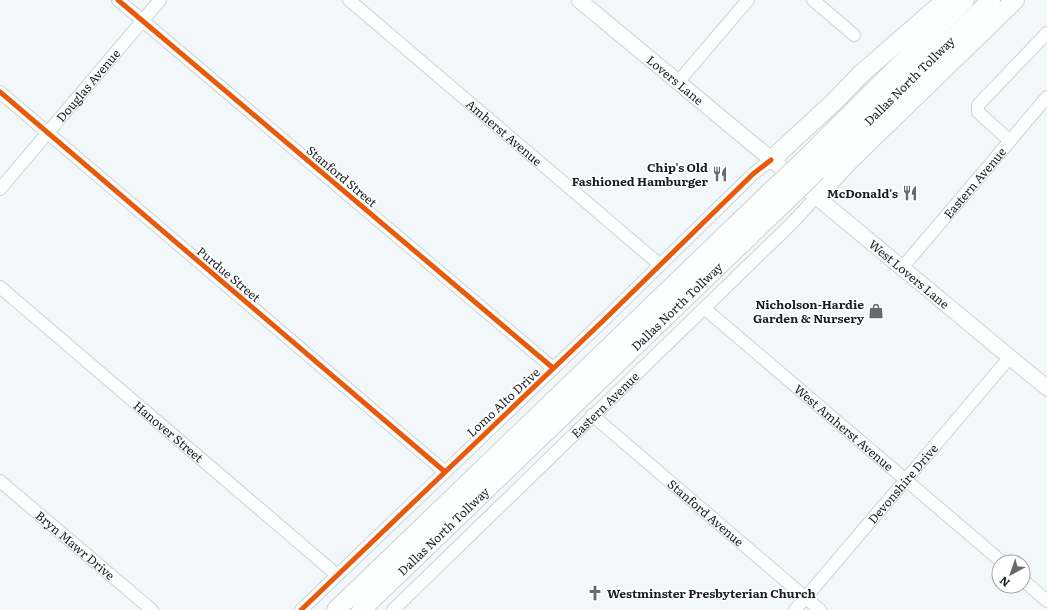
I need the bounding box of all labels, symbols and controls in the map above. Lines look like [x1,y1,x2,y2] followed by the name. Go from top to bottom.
[860,32,958,129] street label: Dallas North Tollway
[52,45,124,126] street label: Douglas Avenue
[643,51,708,109] street label: Lovers Lane
[462,95,546,170] street label: Amherst Avenue
[303,141,381,211] street label: Stanford Street
[939,143,1010,222] street label: Eastern Avenue
[572,158,708,190] place label: Chip's Old Fashioned Hamburger
[711,165,729,183] restaurant icon: Chip's Old Fashioned Hamburger
[827,184,898,202] place label: McDonald's
[901,184,919,202] restaurant icon: McDonald's
[865,235,953,313] street label: West Lovers Lane
[193,242,265,306] street label: Purdue Street
[627,258,726,355] street label: Dallas North Tollway
[753,295,865,327] place label: Nicholson-Hardie Garden & Nursery
[867,302,885,320] shop icon: Nicholson-Hardie Garden & Nursery
[462,363,544,441] street label: Lomo Alto Drive
[567,367,643,442] street label: Eastern Avenue
[791,380,898,475] street label: West Amherst Avenue
[130,396,208,466] street label: Hanover Street
[863,440,942,527] street label: Devonshire Drive
[664,475,748,550] street label: Stanford Avenue
[393,483,493,579] street label: Dallas North Tollway
[32,506,119,584] street label: Bryn Mawr Drive
[991,554,1031,594] north arrow
[995,573,1013,592] text: N
[586,584,604,602] church icon: Westminster Presbyterian Church
[607,584,816,602] place label: Westminster Presbyterian Church

